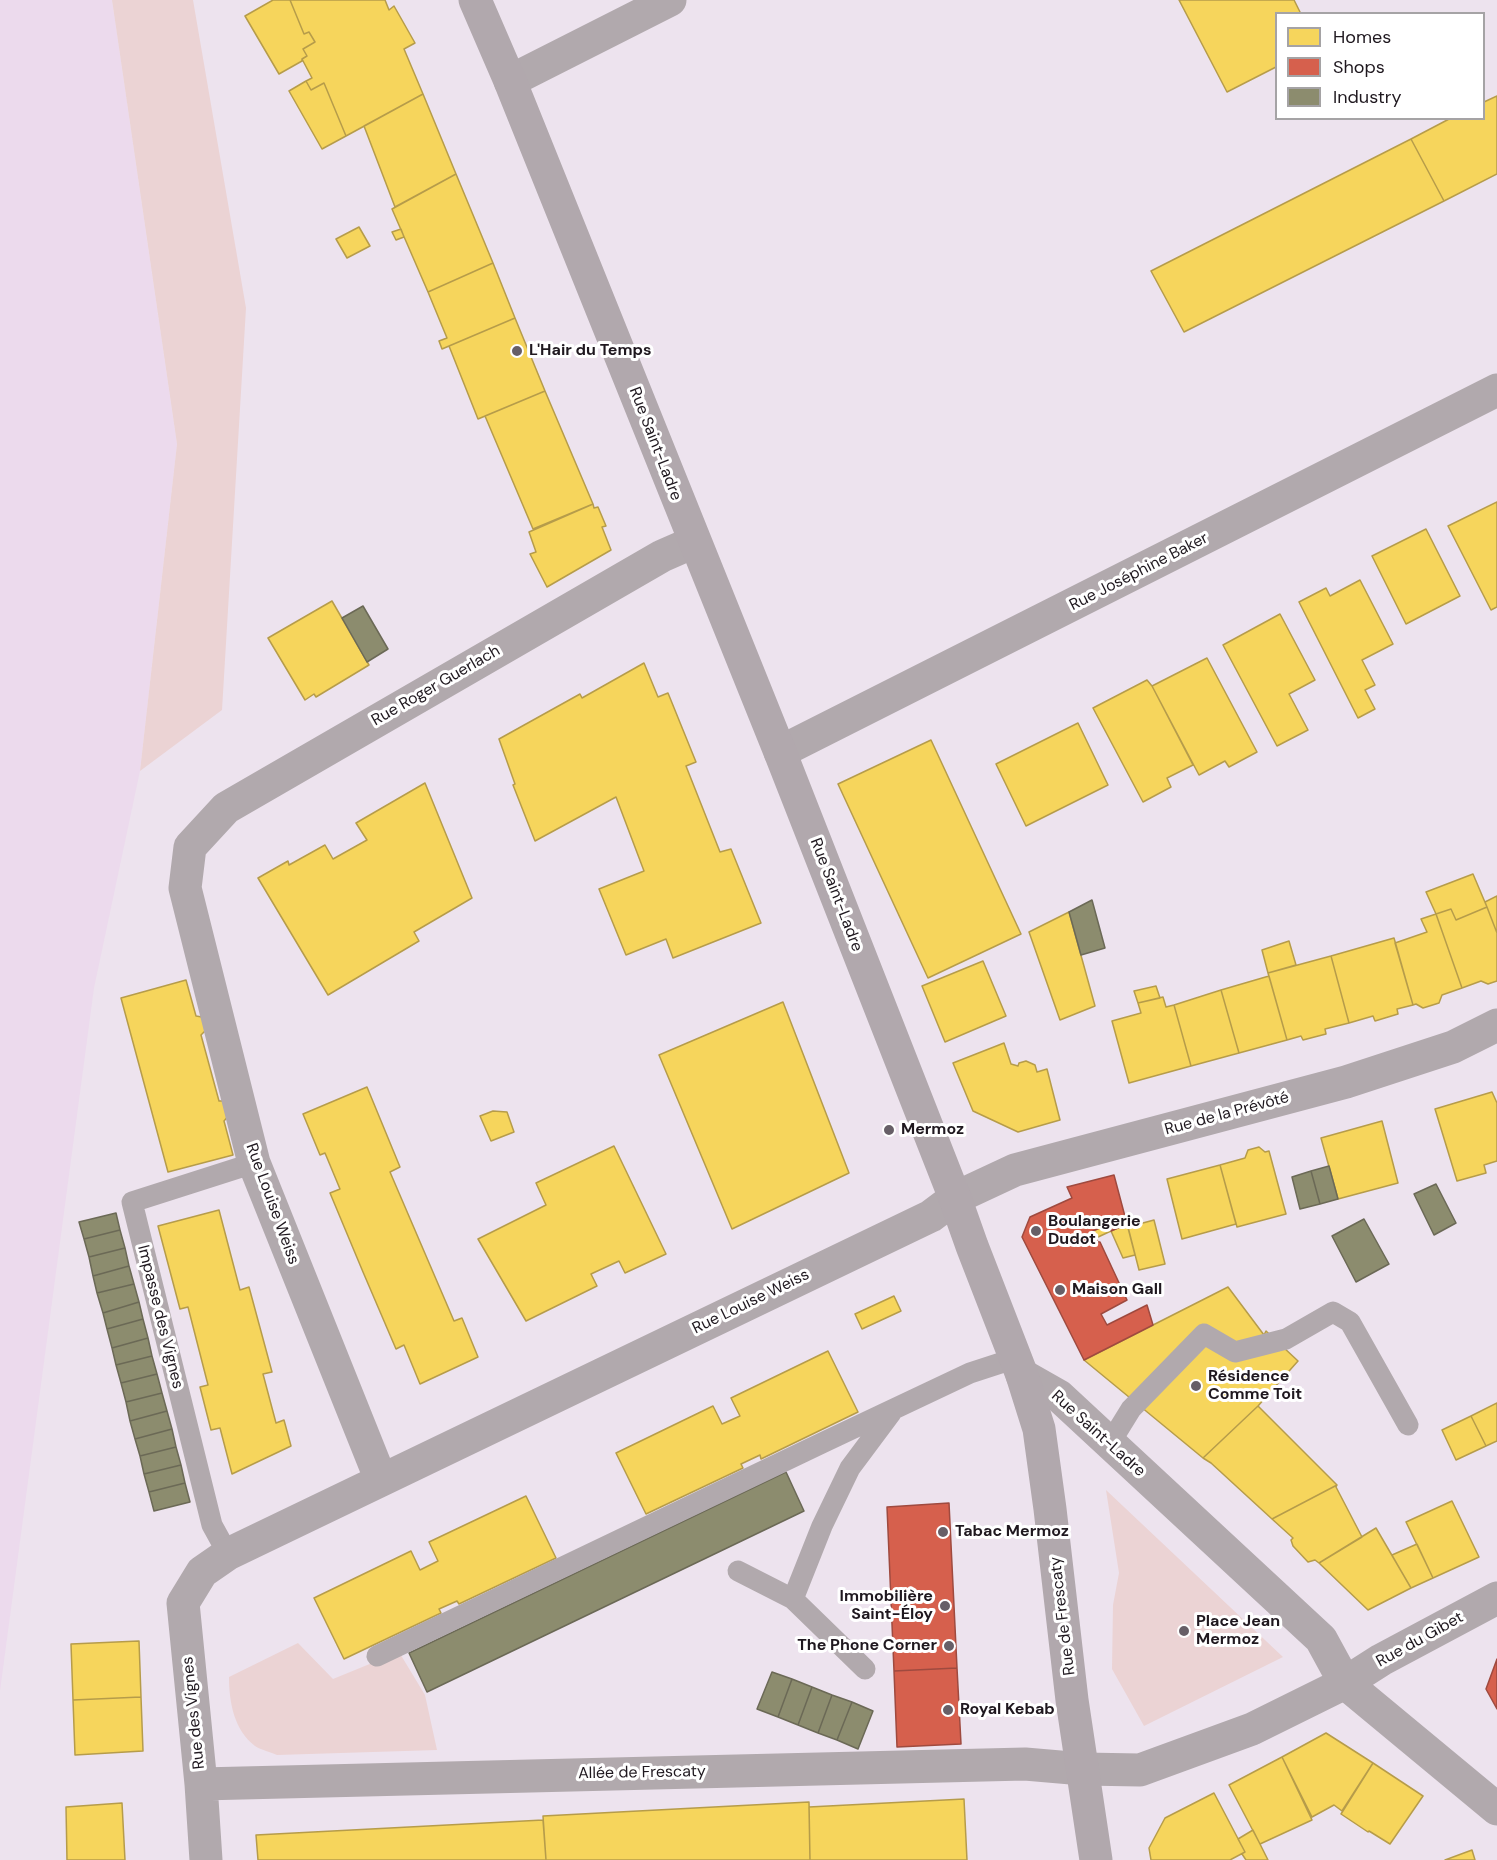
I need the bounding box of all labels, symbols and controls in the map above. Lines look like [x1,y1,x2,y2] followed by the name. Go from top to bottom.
[1275,12,1485,120] legend
[1333,25,1391,49] text: Homes
[1333,55,1385,79] text: Shops
[1333,85,1402,109] text: Industry
[529,341,651,361] place label: L'Hair du Temps
[510,344,524,358] marker: L'Hair du Temps
[625,385,685,503] street label: Rue Saint-Ladre
[1066,529,1212,615] street label: Rue Joséphine Baker
[368,641,504,731] street label: Rue Roger Guerlach
[806,836,866,954] street label: Rue Saint-Ladre
[1163,1088,1291,1140] street label: Rue de la Prévôté
[901,1120,964,1140] place label: Mermoz
[882,1123,896,1137] marker: Mermoz
[241,1141,303,1267] street label: Rue Louise Weiss
[1048,1212,1141,1250] place label: Boulangerie Dudot
[1029,1224,1043,1238] marker: Boulangerie Dudot
[133,1243,187,1391] street label: Impasse des Vignes
[689,1265,813,1339] street label: Rue Louise Weiss
[1072,1280,1162,1300] place label: Maison Gall
[1053,1283,1067,1297] marker: Maison Gall
[1208,1367,1302,1405] place label: Résidence Comme Toit
[1189,1379,1203,1393] marker: Résidence Comme Toit
[1047,1387,1149,1481] street label: Rue Saint-Ladre
[955,1522,1069,1542] place label: Tabac Mermoz
[936,1525,950,1539] marker: Tabac Mermoz
[1046,1556,1080,1676] street label: Rue de Frescaty
[840,1587,933,1625] place label: Immobilière Saint-Éloy
[938,1599,952,1613] marker: Immobilière Saint-Éloy
[1373,1608,1467,1672] street label: Rue du Gibet
[1196,1612,1280,1650] place label: Place Jean Mermoz
[1177,1624,1191,1638] marker: Place Jean Mermoz
[797,1636,937,1656] place label: The Phone Corner
[942,1639,956,1653] marker: The Phone Corner
[179,1656,209,1770] street label: Rue des Vignes
[960,1700,1055,1720] place label: Royal Kebab
[941,1703,955,1717] marker: Royal Kebab
[578,1762,706,1784] street label: Allée de Frescaty

